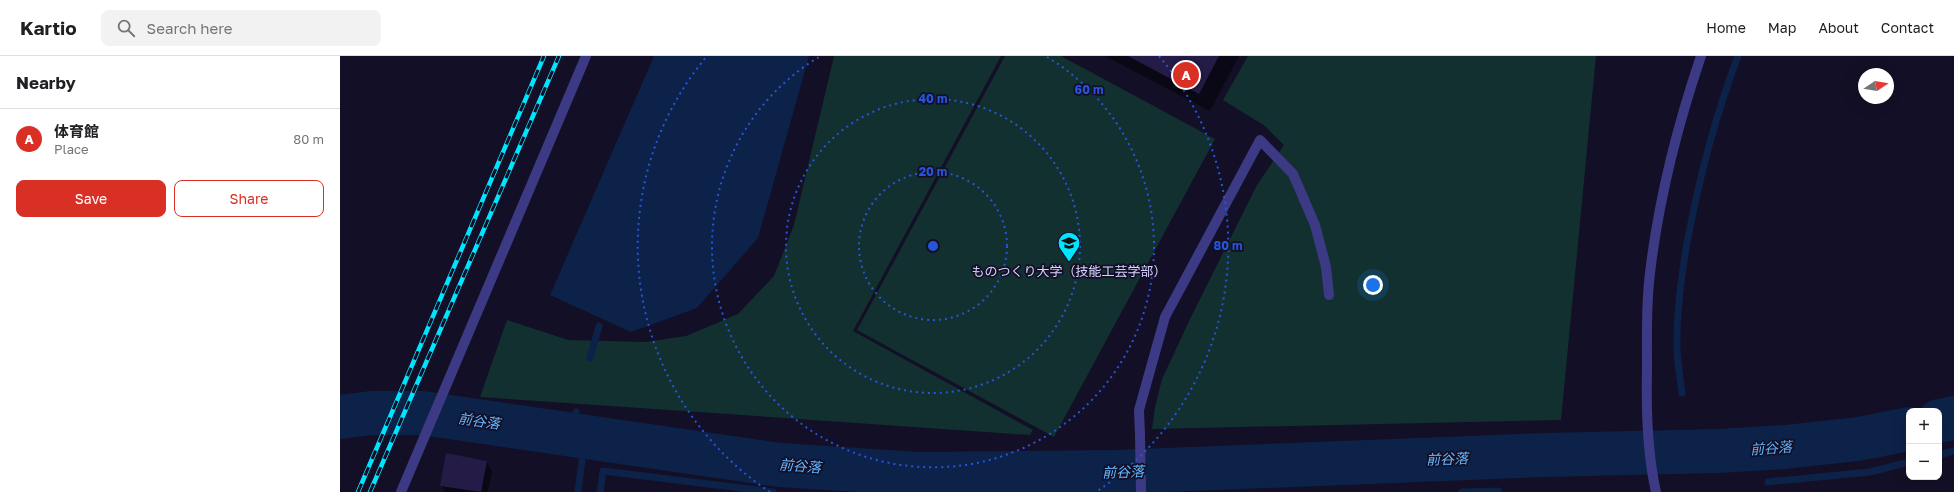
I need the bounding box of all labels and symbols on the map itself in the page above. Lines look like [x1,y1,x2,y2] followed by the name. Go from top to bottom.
[1173,60,1199,90] pin: A
[1858,68,1894,104] north arrow
[1075,82,1103,97] text: 60 m
[919,91,947,106] text: 40 m
[919,164,947,179] text: 20 m
[1056,230,1082,263] school or university icon: ものつくり大学（技能工芸学部）
[1214,238,1242,253] text: 80 m
[926,239,940,253] centre of rings
[971,263,1167,279] place label: ものつくり大学（技能工芸学部）
[1363,275,1383,295] your location
[457,409,503,432] water label: 前谷落
[1749,437,1795,457] water label: 前谷落
[1426,449,1470,468] water label: 前谷落
[778,455,824,476] water label: 前谷落
[1102,462,1146,481] water label: 前谷落

